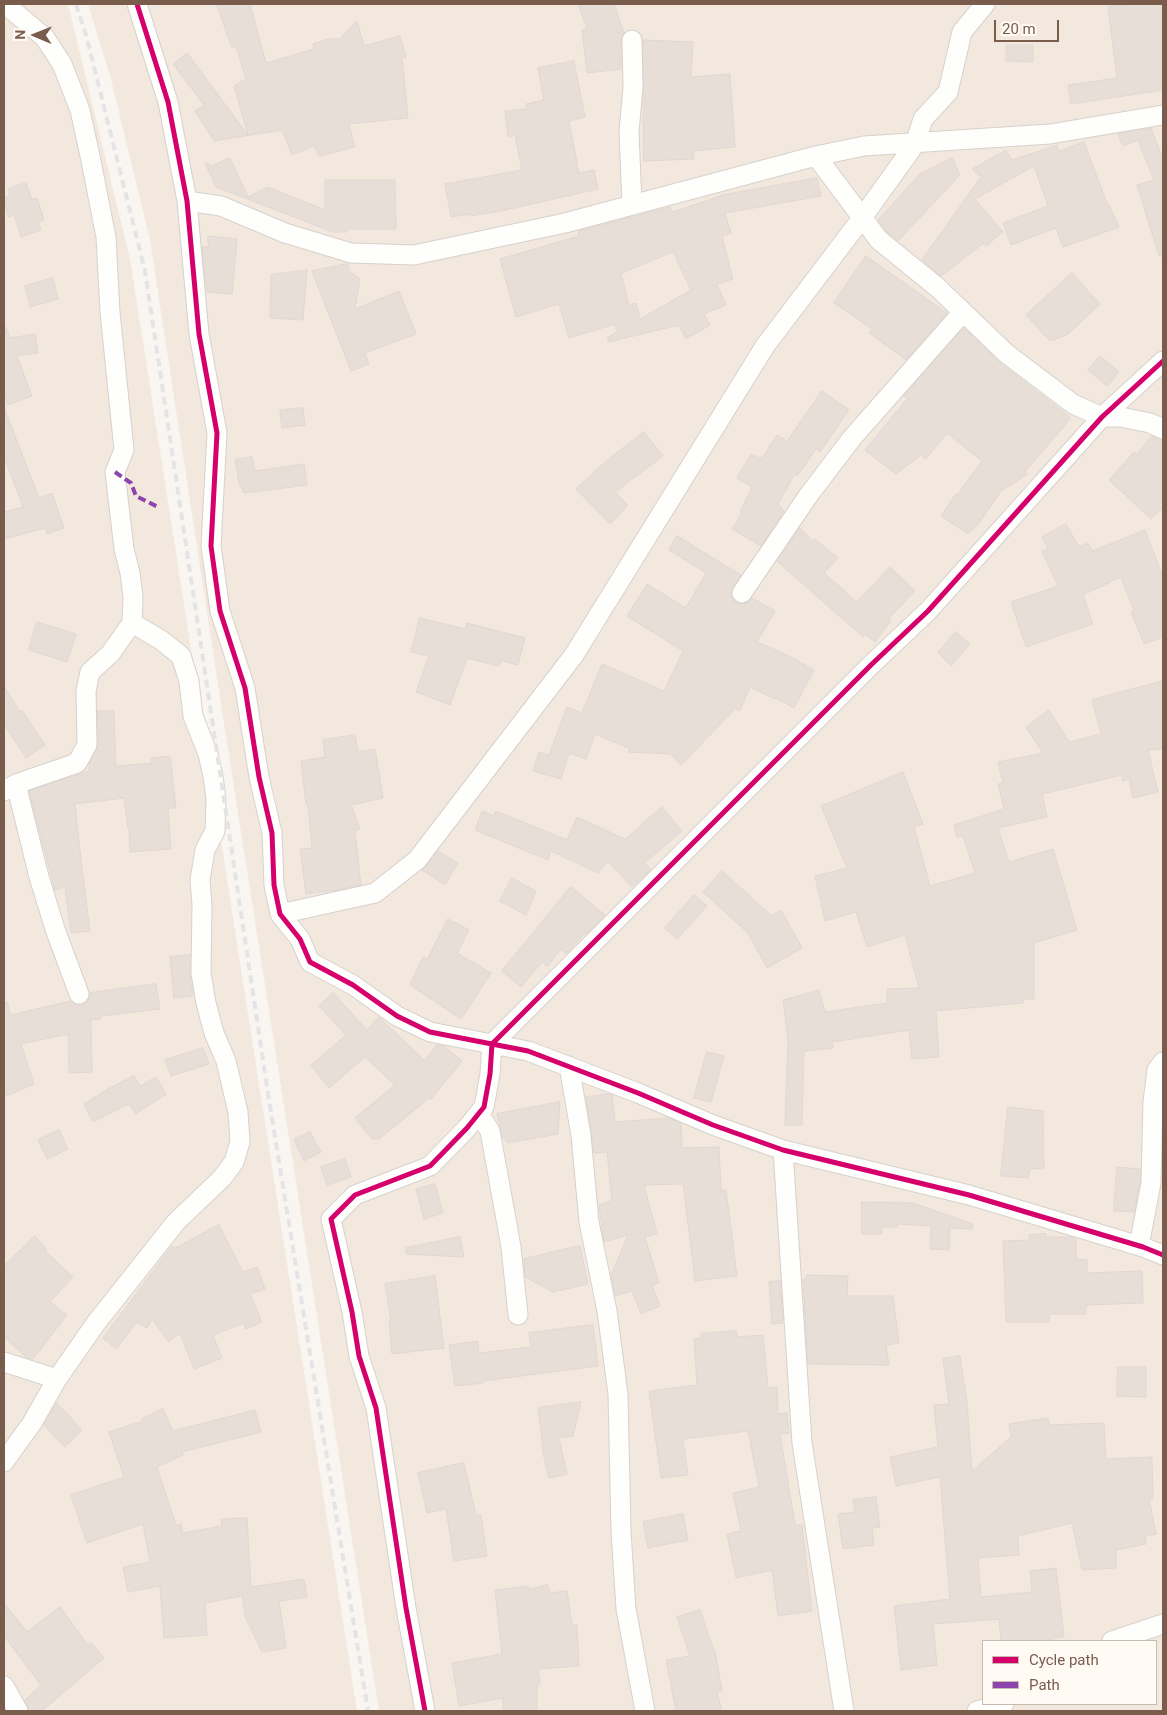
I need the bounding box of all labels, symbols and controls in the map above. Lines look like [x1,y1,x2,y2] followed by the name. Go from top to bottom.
[10,10,60,60] north arrow
[997,10,1062,42] scale bar
[1002,20,1036,38] text: 20 m
[12,30,28,40] text: N
[982,1640,1157,1705] legend
[1029,1651,1099,1669] text: Cycle path
[1029,1676,1060,1694] text: Path

